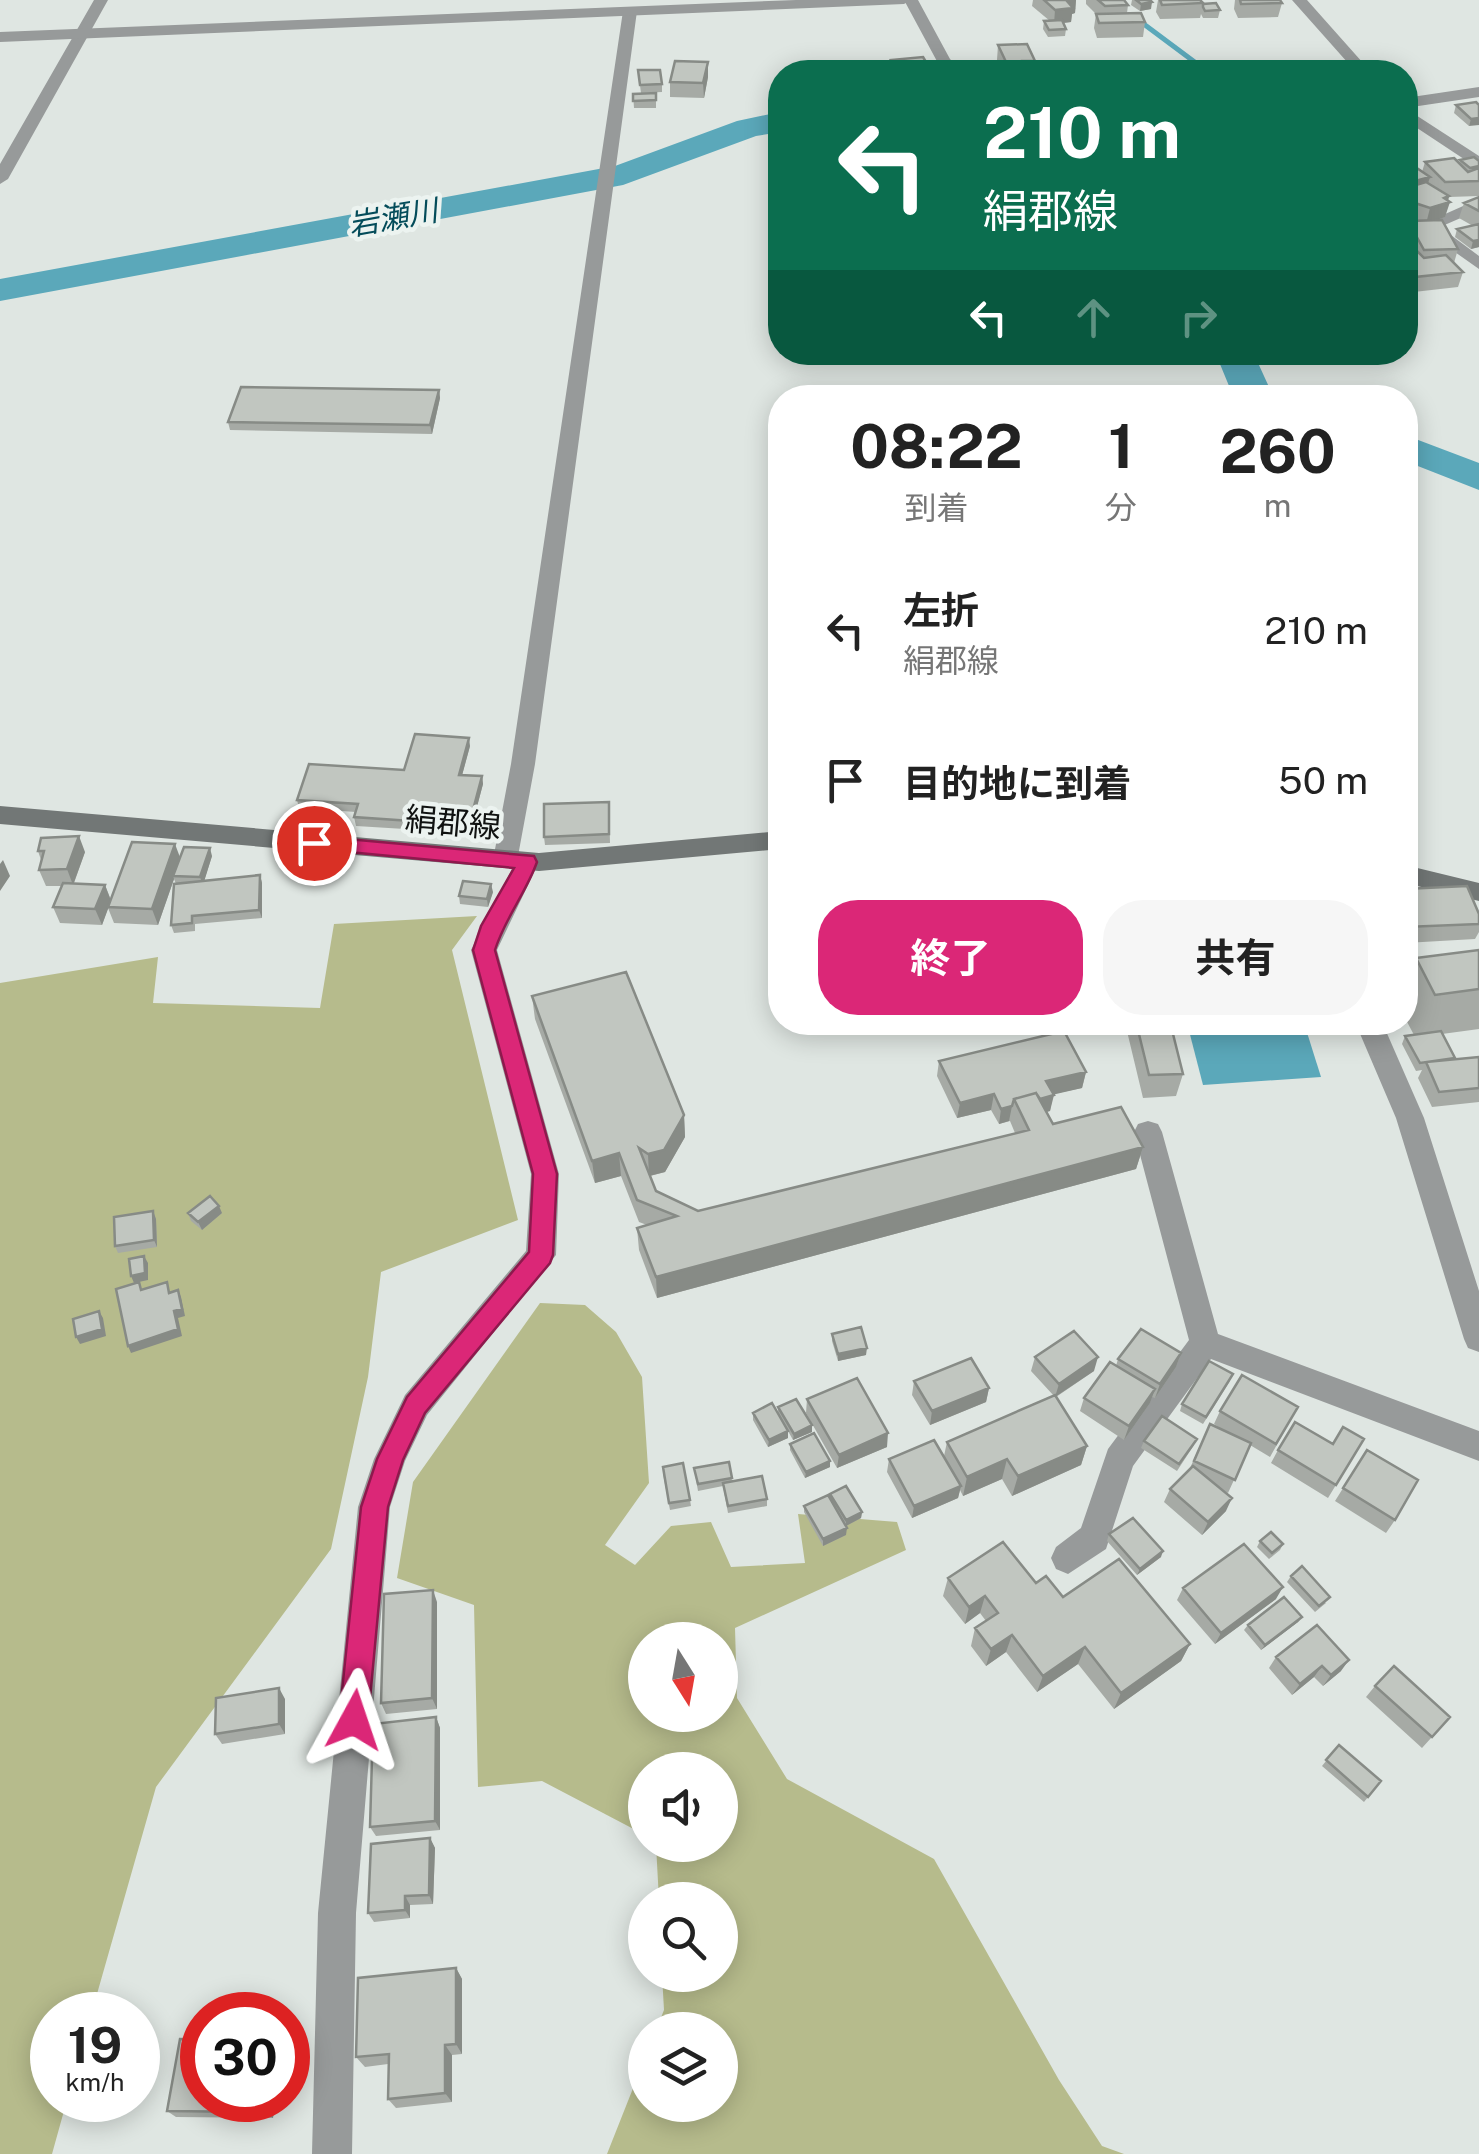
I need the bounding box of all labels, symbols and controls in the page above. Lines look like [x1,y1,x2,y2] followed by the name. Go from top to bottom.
[983,91,1181,174] text: 210 m
[818,100,948,230] icon: left
[983,184,1118,237] text: 絹郡線
[345,191,443,243] water label: 岩瀬川
[961,290,1016,345] icon: left
[1066,290,1121,345] icon: ahead
[1171,290,1226,345] icon: right
[850,411,1023,482] text: 08:22
[1108,411,1134,482] text: 1
[1219,416,1336,487] text: 260
[1264,487,1291,524] text: m
[905,489,969,526] text: 到着
[1105,489,1137,526] text: 分
[903,588,979,633] text: 左折
[818,603,873,658] icon: left
[1265,608,1368,653] text: 210 m
[903,642,999,679] text: 絹郡線
[818,753,873,808] icon: arrive
[1278,758,1368,803] text: 50 m
[903,761,1131,806] text: 目的地に到着
[404,800,502,845] street label: 絹郡線
[272,801,357,886] pin
[287,816,342,871] icon: arrive
[818,900,1083,1015] button: 終了
[1103,900,1368,1015] button: 共有
[628,1622,738,1732] north arrow
[628,1622,738,2122] map controls
[302,1668,406,1772] position arrow
[628,1752,738,1862] button: sound
[628,1882,738,1992] button: search
[180,1992,310,2122] speed limit sign: 30
[628,2012,738,2122] button: layers
[68,2015,122,2074] text: 19
[66,2067,124,2097] text: km/h

